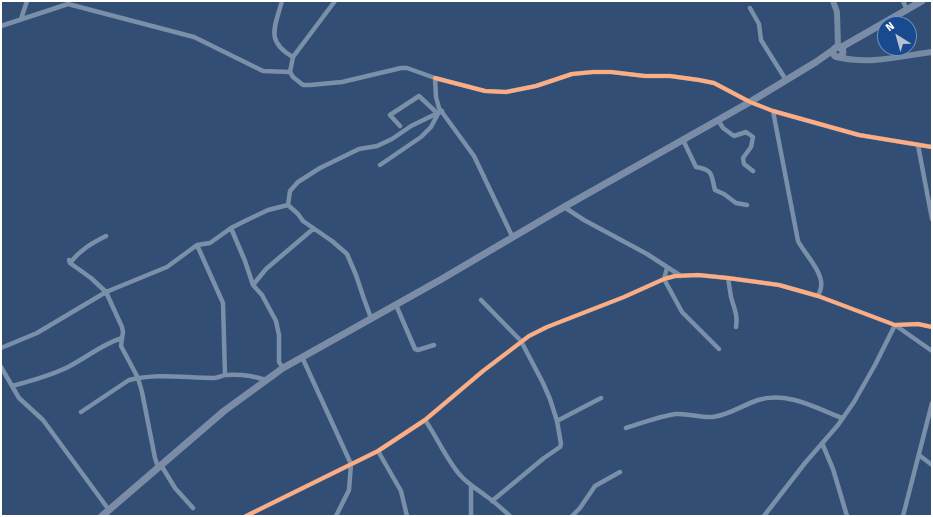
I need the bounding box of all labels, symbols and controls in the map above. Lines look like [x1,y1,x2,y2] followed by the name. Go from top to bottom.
[877,16,917,56] north arrow
[883,19,897,34] text: N

